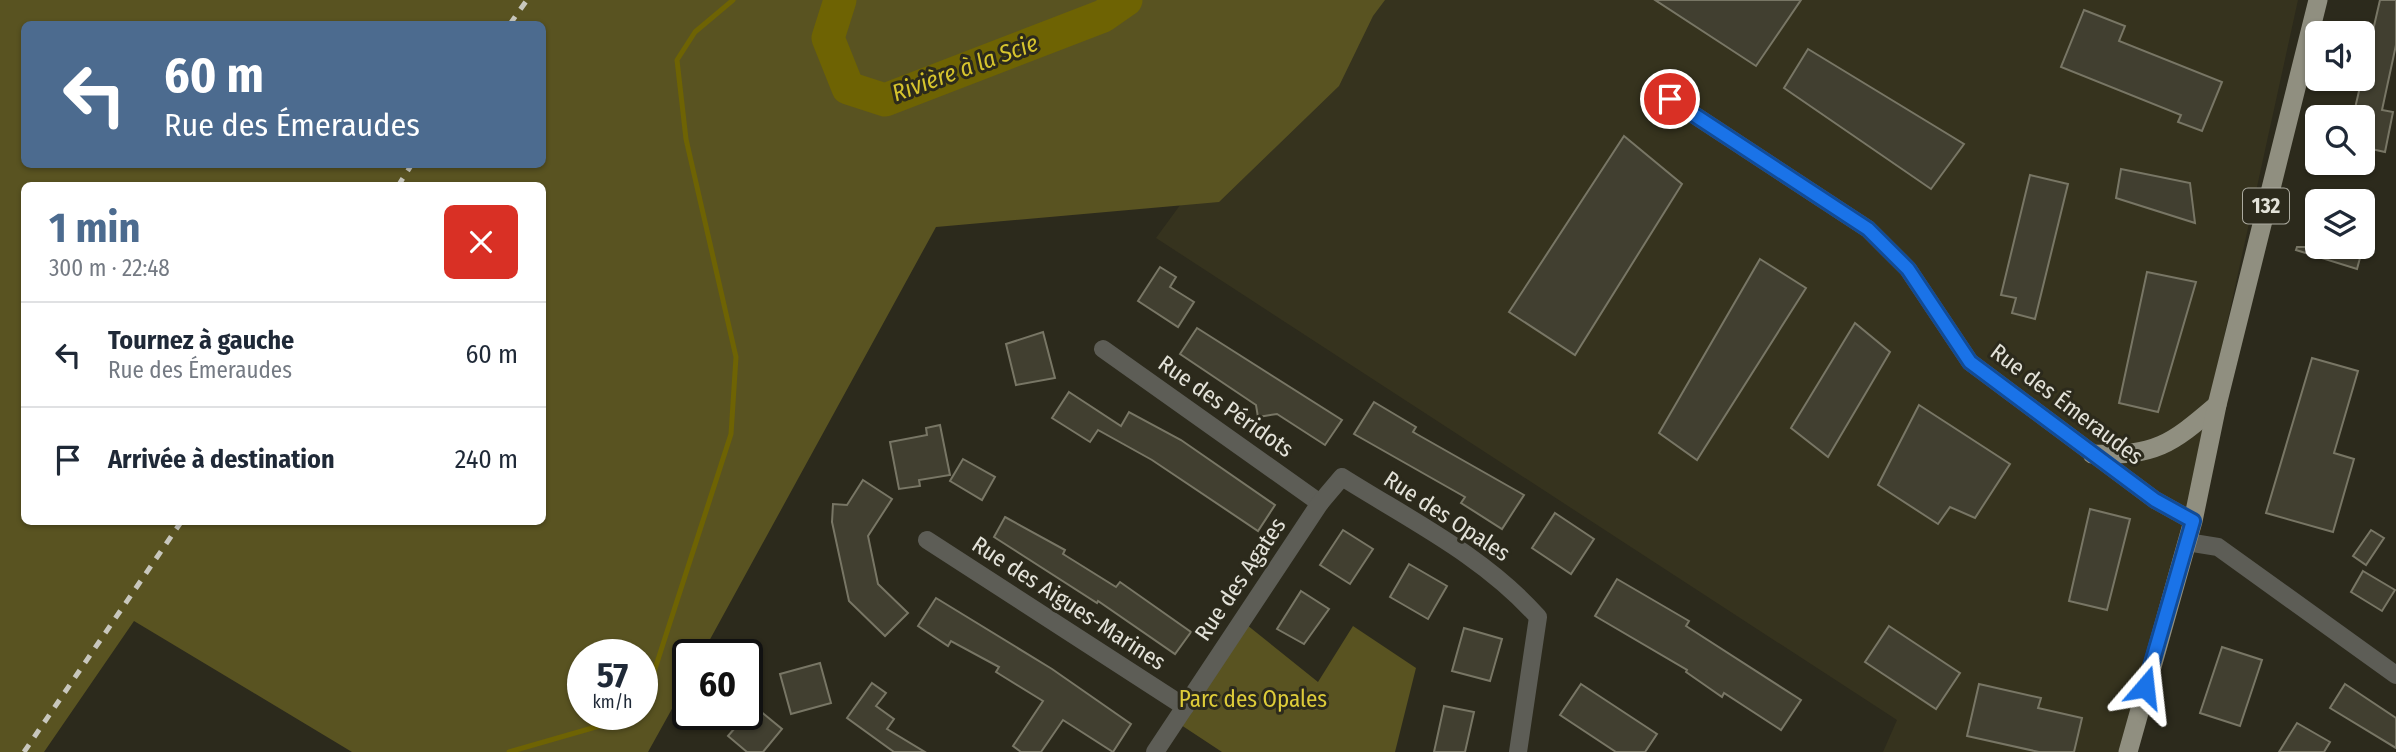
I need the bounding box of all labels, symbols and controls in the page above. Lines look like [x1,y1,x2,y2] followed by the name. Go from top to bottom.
[2305,21,2375,259] map controls
[2305,21,2375,91] button: sound
[888,29,1042,107] water label: Rivière à la Scie
[164,46,264,105] text: 60 m
[49,49,140,140] icon: left
[1640,69,1700,129] pin
[1651,80,1689,118] icon: arrive
[2305,105,2375,175] button: search
[164,106,420,144] text: Rue des Émeraudes
[2243,188,2289,224] road number: 132
[2305,189,2375,259] button: layers
[49,203,140,253] text: 1 min
[444,205,518,279] button: close
[49,254,170,282] text: 300 m · 22:48
[108,325,294,356] text: Tournez à gauche
[49,336,87,374] icon: left
[1985,337,2150,471] street label: Rue des Émeraudes
[465,339,518,370] text: 60 m
[1153,349,1299,463] street label: Rue des Péridots
[108,356,292,384] text: Rue des Émeraudes
[49,441,87,479] icon: arrive
[108,444,335,475] text: Arrivée à destination
[455,444,518,475] text: 240 m
[1379,465,1516,567] street label: Rue des Opales
[1189,512,1292,646] street label: Rue des Agates
[967,530,1171,676] street label: Rue des Aigues-Marines
[672,639,763,730] speed limit sign: 60
[2108,650,2182,724] position arrow
[597,654,628,696] text: 57
[1179,685,1327,713] park label: Parc des Opales
[592,691,633,713] text: km/h

